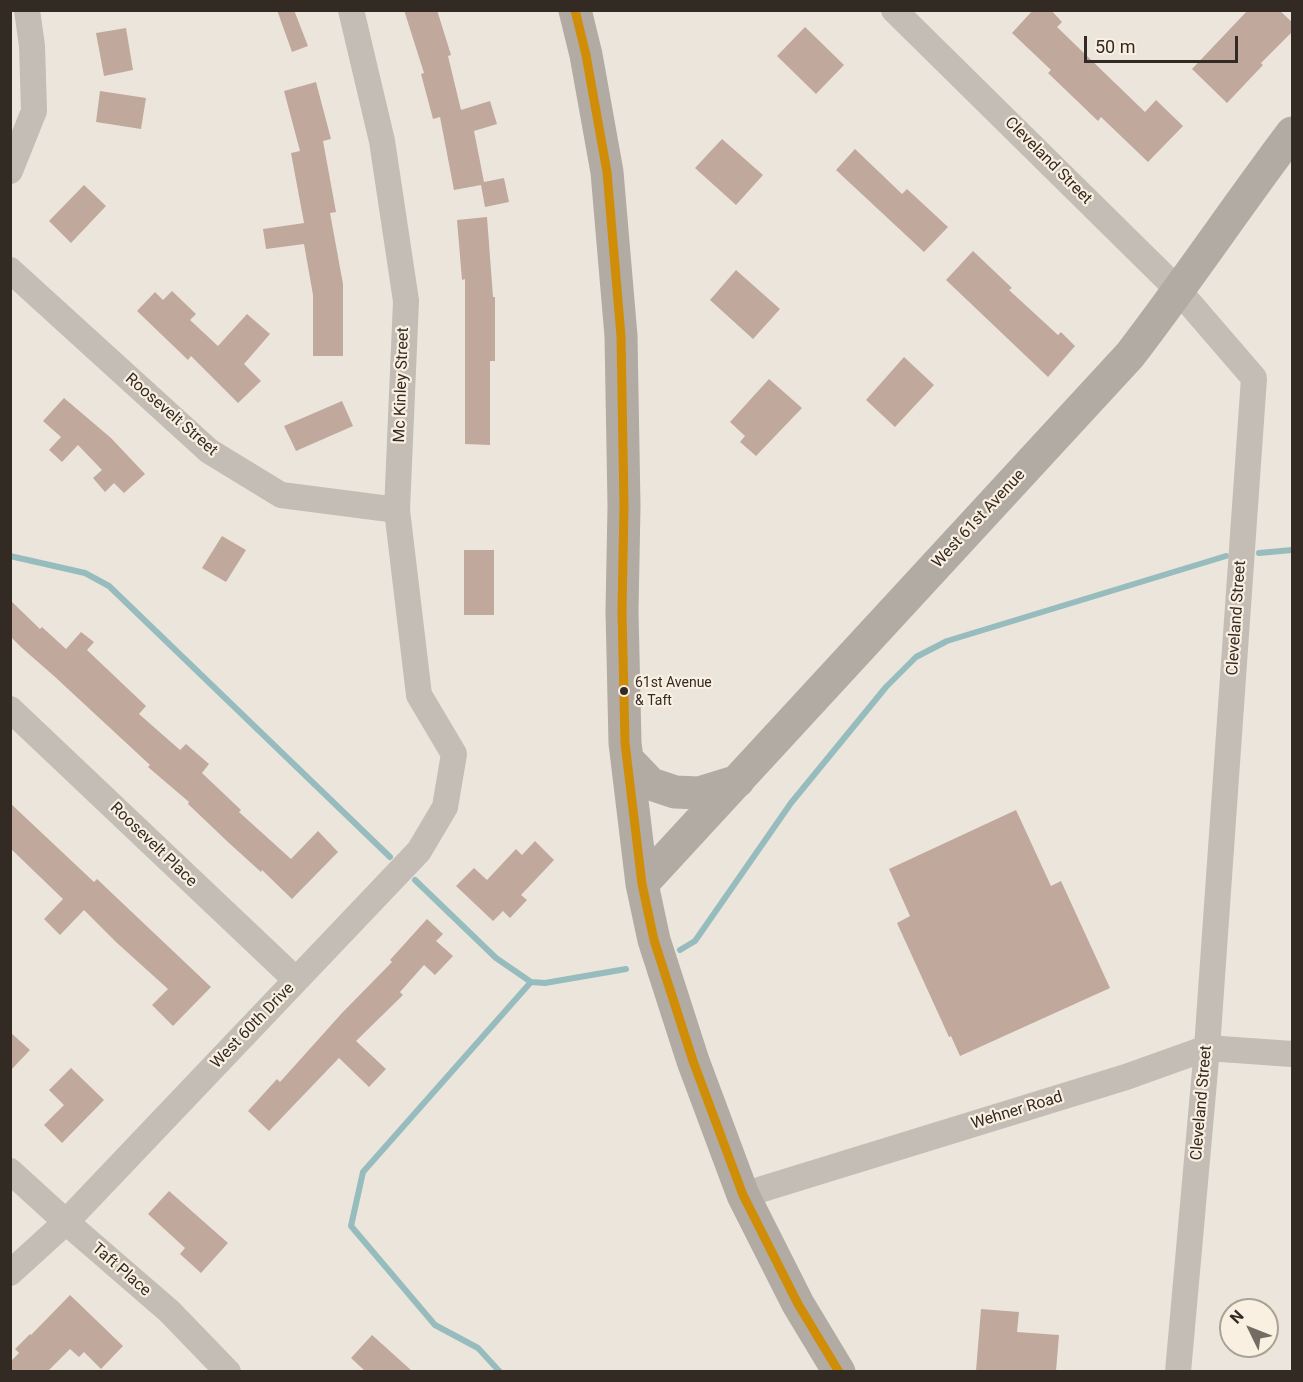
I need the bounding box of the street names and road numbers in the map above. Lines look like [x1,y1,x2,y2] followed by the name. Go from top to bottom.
[1000,113,1096,209] street label: Cleveland Street
[390,327,414,443] street label: Mc Kinley Street
[121,370,221,460] street label: Roosevelt Street
[928,466,1030,572] street label: West 61st Avenue
[1223,560,1251,676] street label: Cleveland Street
[106,799,200,891] street label: Roosevelt Place
[207,979,299,1073] street label: West 60th Drive
[1187,1045,1217,1161] street label: Cleveland Street
[969,1088,1065,1134] street label: Wehner Road
[88,1239,154,1301] street label: Taft Place

